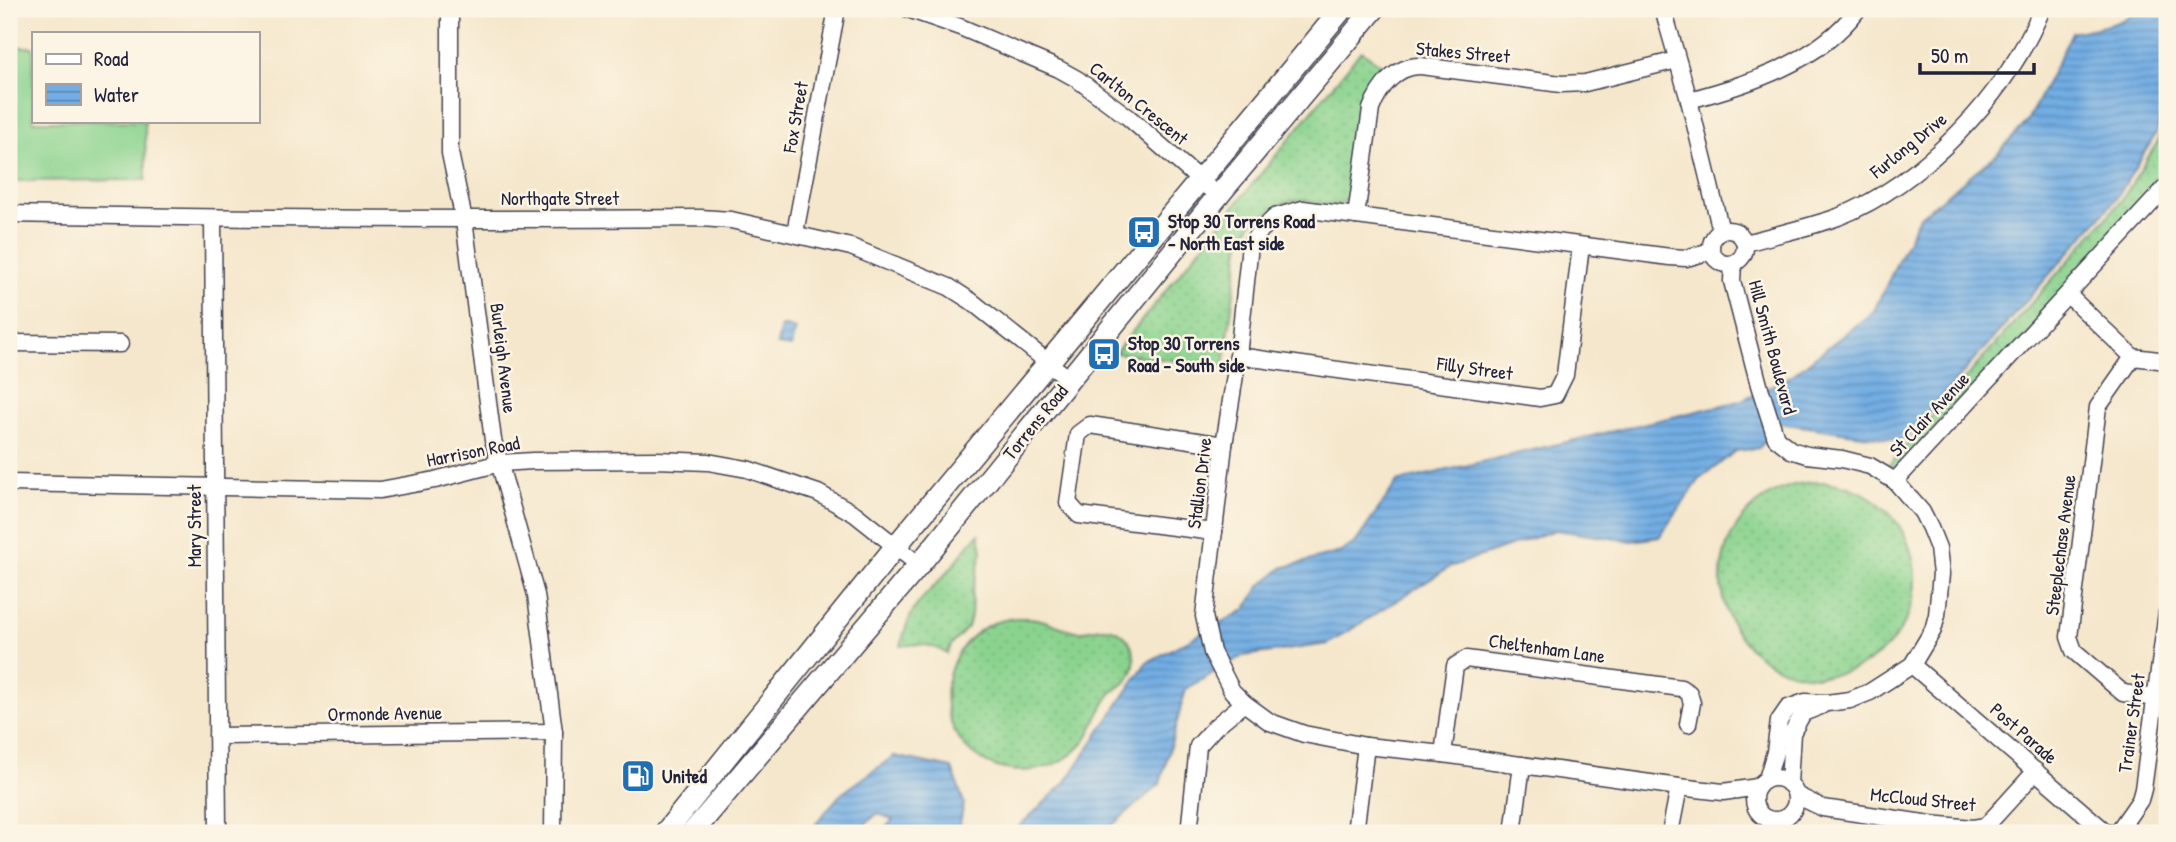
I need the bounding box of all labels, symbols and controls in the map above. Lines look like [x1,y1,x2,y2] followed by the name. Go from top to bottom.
[32,32,259,122] legend
[1920,32,2034,76] scale bar
[1415,35,1511,69] street label: Stakes Street
[1931,41,1968,70] text: 50 m
[94,44,128,73] text: Road
[1084,55,1194,151] street label: Carlton Crescent
[776,79,814,156] street label: Fox Street
[94,80,139,109] text: Water
[1863,106,1952,185] street label: Furlong Drive
[501,185,620,211] street label: Northgate Street
[1168,208,1316,256] place label: Stop 30 Torrens Road - North East side
[1125,213,1163,251] bus stop icon: Stop 30 Torrens Road - North East side
[1743,277,1804,417] street label: Hill Smith Boulevard
[484,302,524,415] street label: Burleigh Avenue
[1128,330,1245,378] place label: Stop 30 Torrens Road - South side
[1085,335,1123,373] bus stop icon: Stop 30 Torrens Road - South side
[1434,350,1515,386] street label: Filly Street
[1883,366,1975,462] street label: St Clair Avenue
[997,378,1074,465] street label: Torrens Road
[424,429,522,473] street label: Harrison Road
[1181,436,1218,530] street label: Stallion Drive
[2038,473,2082,617] street label: Steeplechase Avenue
[181,484,207,567] street label: Mary Street
[1487,627,1607,669] street label: Cheltenham Lane
[2111,671,2151,774] street label: Trainer Street
[1985,697,2064,770] street label: Post Parade
[327,699,443,727] street label: Ormonde Avenue
[619,757,657,795] fuel station icon: United
[662,763,707,789] place label: United
[1869,781,1977,817] street label: McCloud Street

